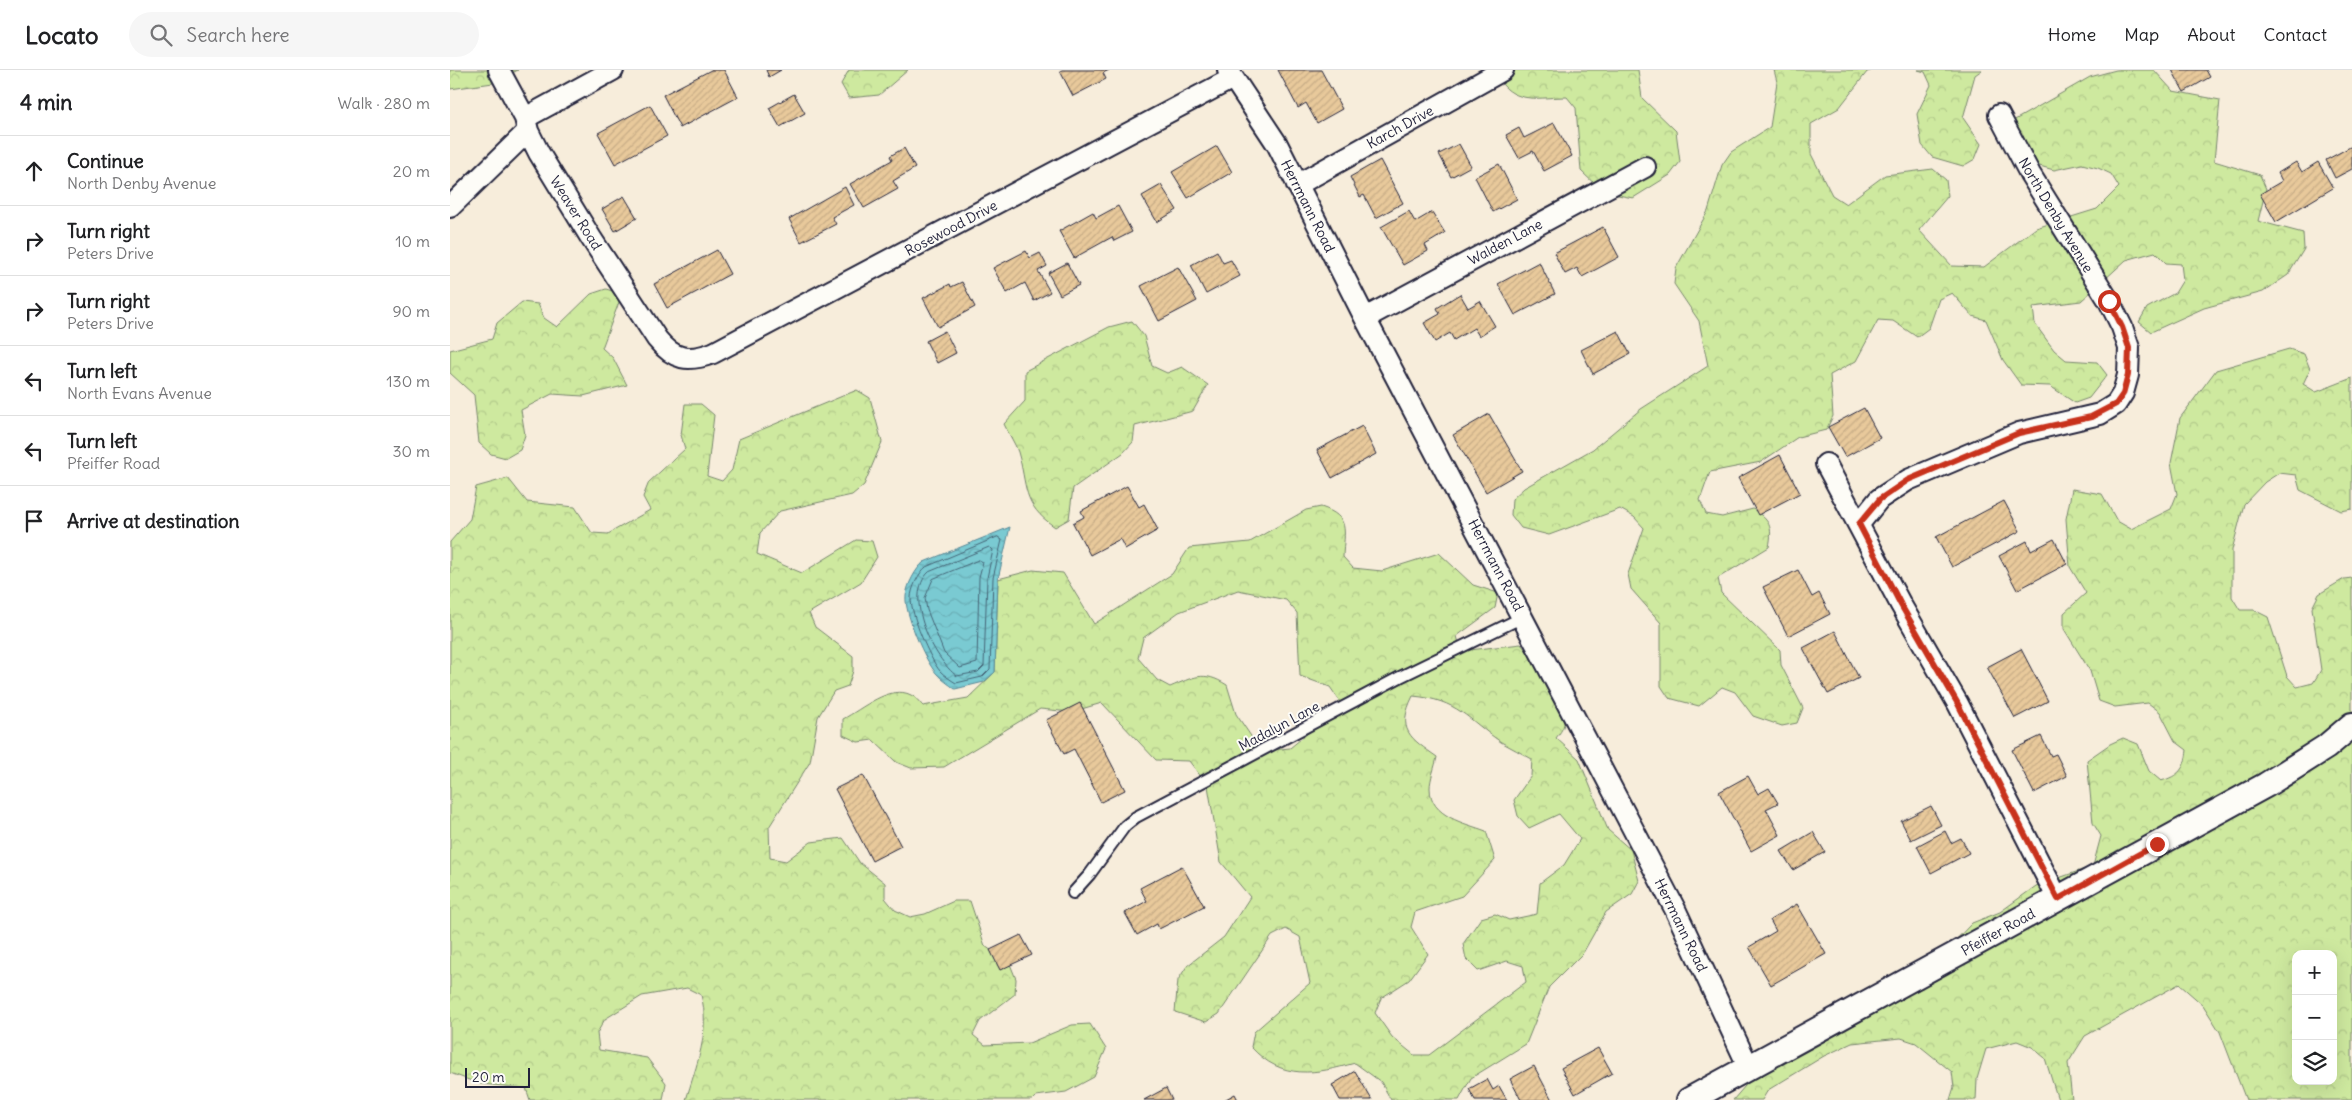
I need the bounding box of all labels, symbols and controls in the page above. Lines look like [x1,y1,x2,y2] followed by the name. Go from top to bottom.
[129,12,479,57] search box
[25,20,99,50] text: Locato
[147,21,175,49] icon: search
[187,23,290,47] text: Search here
[2048,23,2096,46] text: Home
[2124,23,2159,46] text: Map
[2187,23,2235,46] text: About
[2263,23,2327,46] text: Contact
[20,89,72,116] text: 4 min
[338,93,430,113] text: Walk · 280 m
[1363,101,1437,153] street label: Karch Drive
[67,149,144,173] text: Continue
[2015,154,2097,276] street label: North Denby Avenue
[20,157,48,185] icon: ahead
[1277,157,1339,255] street label: Herrmann Road
[393,161,430,181] text: 20 m
[67,173,216,193] text: North Denby Avenue
[546,173,606,253] street label: Weaver Road
[902,196,1000,260] street label: Rosewood Drive
[1465,215,1545,269] street label: Walden Lane
[67,219,150,243] text: Turn right
[20,227,48,255] icon: right
[395,231,430,251] text: 10 m
[67,243,154,263] text: Peters Drive
[67,289,150,313] text: Turn right
[2098,290,2121,313] route start
[20,297,48,325] icon: right
[392,301,430,321] text: 90 m
[67,313,154,333] text: Peters Drive
[67,359,137,383] text: Turn left
[20,367,48,395] icon: left
[386,371,430,391] text: 130 m
[67,383,212,403] text: North Evans Avenue
[67,429,137,453] text: Turn left
[20,437,48,465] icon: left
[393,441,430,461] text: 30 m
[67,453,160,473] text: Pfeiffer Road
[20,507,48,535] icon: arrive
[67,509,240,533] text: Arrive at destination
[1464,516,1528,614] street label: Herrmann Road
[1235,697,1323,755] street label: Madalyn Lane
[2146,833,2169,856] route end
[1651,875,1711,975] street label: Herrmann Road
[1958,904,2038,960] street label: Pfeiffer Road
[2292,950,2337,1085] map controls
[2292,950,2337,995] button: +
[2292,995,2337,1040] button: −
[2292,1040,2337,1085] button: layers
[465,1065,530,1088] scale bar
[472,1068,505,1086] text: 20 m

